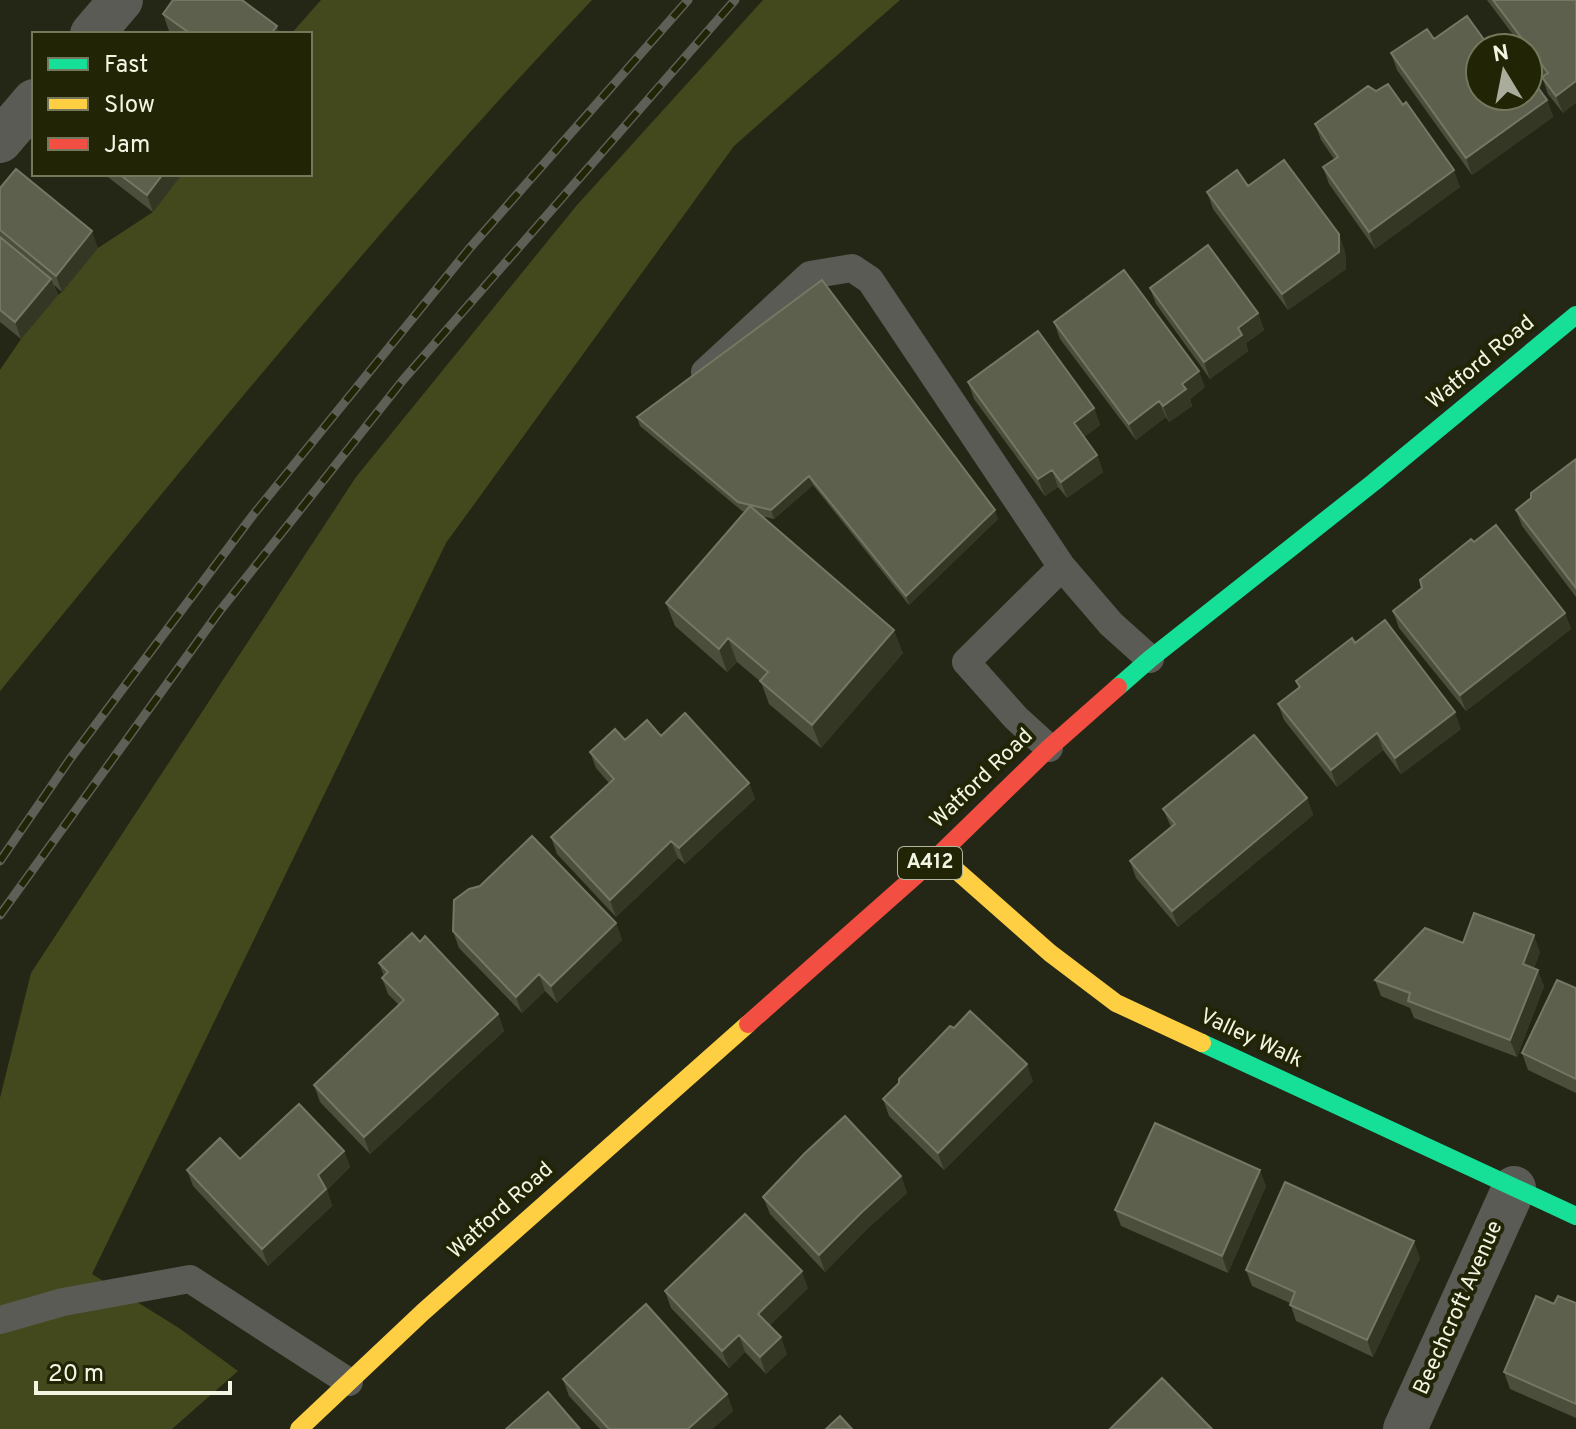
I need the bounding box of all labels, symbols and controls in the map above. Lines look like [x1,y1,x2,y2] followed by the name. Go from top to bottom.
[32,32,312,176] legend
[1464,32,1544,112] north arrow
[1491,40,1511,69] text: N
[104,51,148,81] text: Fast
[104,91,155,121] text: Slow
[104,131,150,161] text: Jam
[1421,310,1541,416] street label: Watford Road
[925,723,1039,835] street label: Watford Road
[898,847,962,879] road number: A412
[1195,1003,1307,1075] street label: Valley Walk
[443,1157,559,1265] street label: Watford Road
[1409,1217,1509,1399] street label: Beechcroft Avenue
[36,1345,230,1395] scale bar
[48,1360,104,1390] text: 20 m

